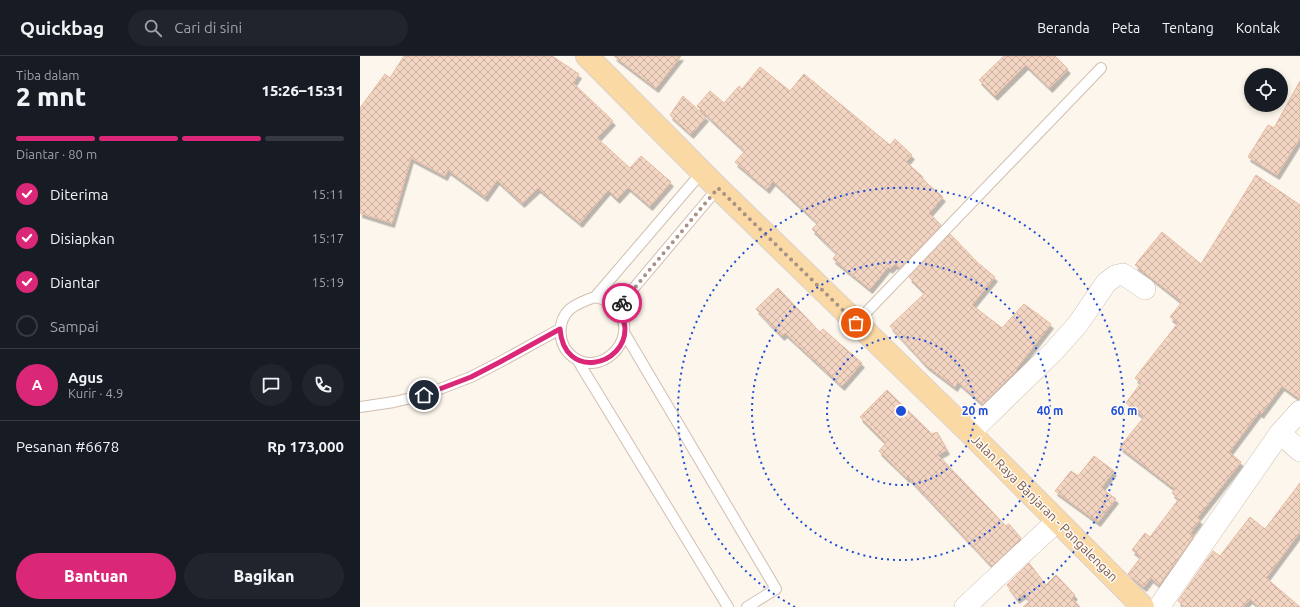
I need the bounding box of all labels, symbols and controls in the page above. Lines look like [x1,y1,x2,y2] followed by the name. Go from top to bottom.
[128,10,408,46] search box
[20,17,104,39] text: Quickbag
[142,17,164,39] icon: search
[174,19,242,36] text: Cari di sini
[1037,20,1090,36] text: Beranda
[1112,20,1140,36] text: Peta
[1162,20,1214,36] text: Tentang
[1236,20,1280,36] text: Kontak
[16,68,80,82] text: Tiba dalam
[1244,68,1288,112] map controls
[1244,68,1288,112] button: locate
[16,82,86,111] text: 2 mnt
[261,82,344,99] text: 15:26–15:31
[16,147,97,161] text: Diantar · 80 m
[16,183,38,205] icon: check
[50,186,108,203] text: Diterima
[311,187,344,201] text: 15:11
[16,227,38,249] icon: check
[50,230,115,247] text: Disiapkan
[311,231,344,245] text: 15:17
[16,271,38,293] icon: check
[50,274,100,291] text: Diantar
[311,275,344,289] text: 15:19
[602,283,642,323] courier
[611,292,633,314] icon: bike
[839,306,873,340] pin
[845,312,867,334] icon: bag
[50,318,99,335] text: Sampai
[250,364,292,406] button: chat
[302,364,344,406] button: phone
[68,369,103,386] text: Agus
[32,376,42,393] text: A
[407,378,441,412] pin
[413,384,435,406] icon: home
[68,386,123,400] text: Kurir · 4.9
[894,404,908,418] centre of rings
[962,404,988,417] text: 20 m
[1037,404,1063,417] text: 40 m
[1111,404,1137,417] text: 60 m
[969,432,1121,584] street label: Jalan Raya Banjaran - Pangalengan
[16,438,119,455] text: Pesanan #6678
[267,438,344,455] text: Rp 173,000
[16,553,176,599] button: Bantuan
[184,553,344,599] button: Bagikan

